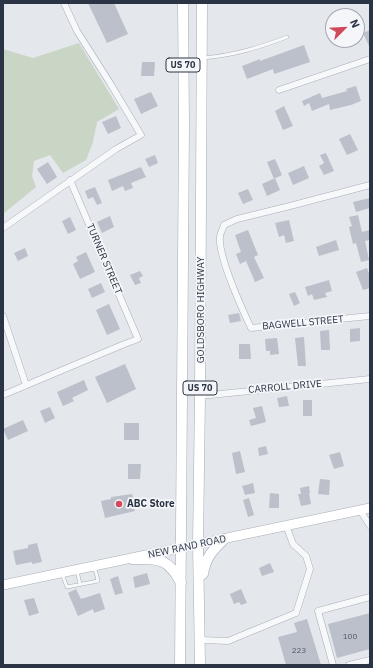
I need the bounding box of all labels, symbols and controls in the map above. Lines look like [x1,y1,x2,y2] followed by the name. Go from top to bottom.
[325,8,365,48] north arrow
[347,17,363,30] text: N
[166,58,200,72] road number: US 70
[84,222,124,296] street label: TURNER STREET
[195,257,207,363] street label: GOLDSBORO HIGHWAY
[262,313,344,333] street label: BAGWELL STREET
[248,378,322,396] street label: CARROLL DRIVE
[183,381,217,395] road number: US 70
[127,498,175,510] place label: ABC Store
[114,499,124,509] marker: ABC Store
[147,533,227,561] street label: NEW RAND ROAD
[343,632,357,642] house number: 100
[292,646,306,656] house number: 223

